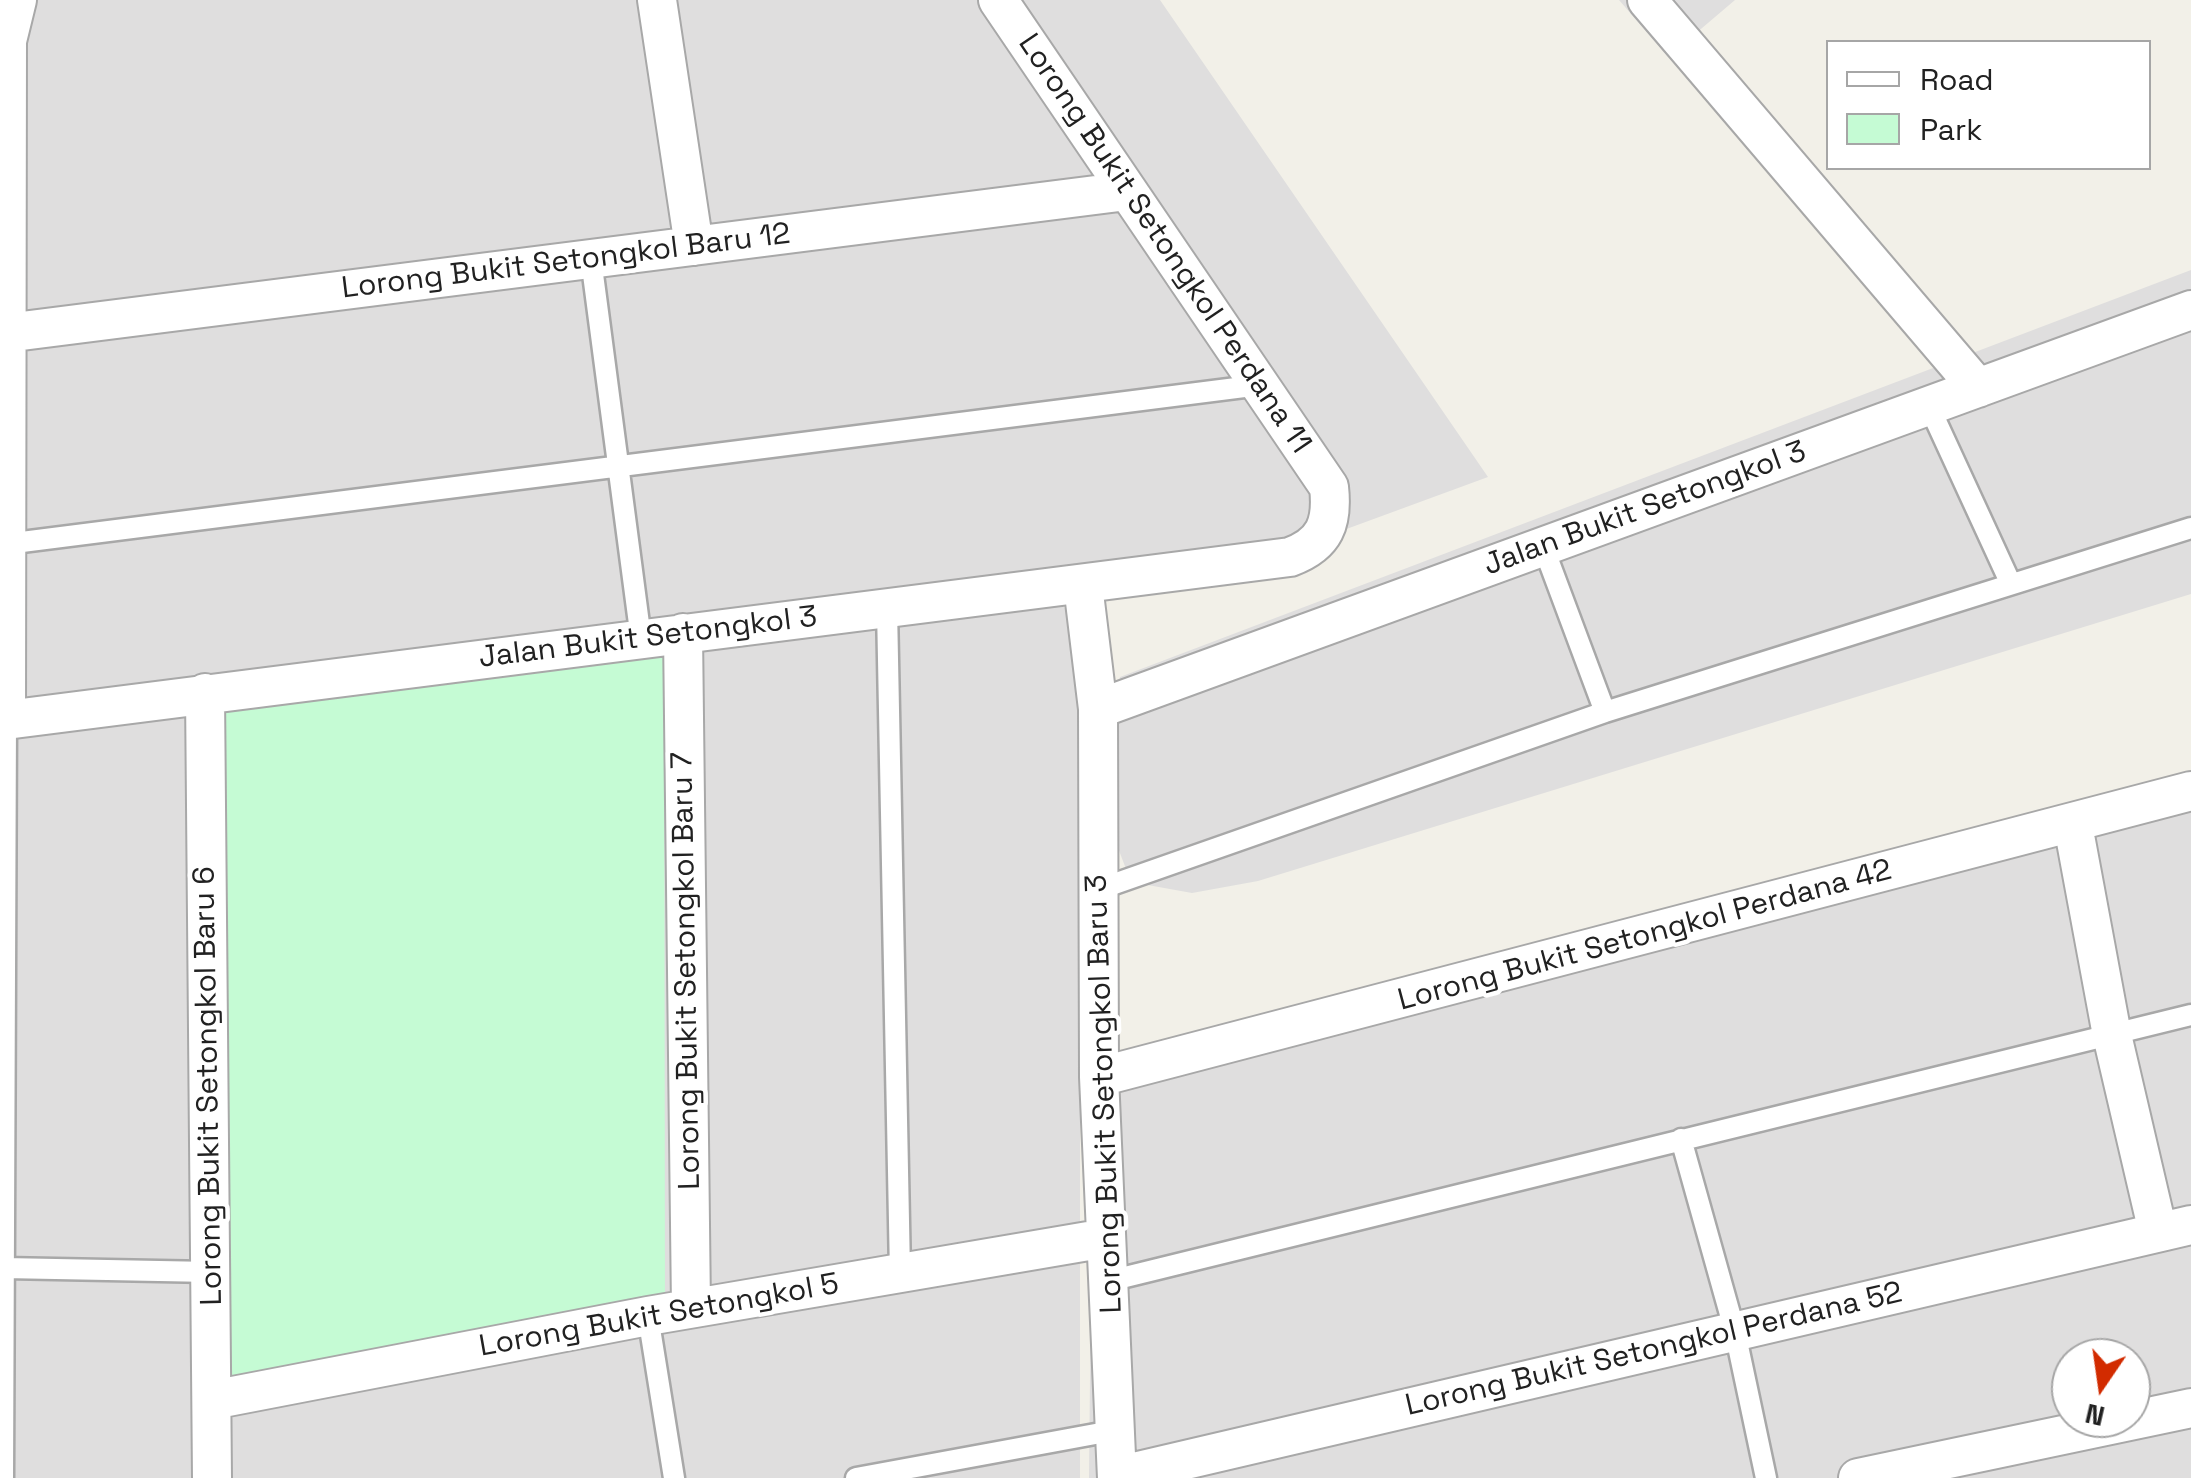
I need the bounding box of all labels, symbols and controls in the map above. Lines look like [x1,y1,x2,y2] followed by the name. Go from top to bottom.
[1010,28,1318,460] street label: Lorong Bukit Setongkol Perdana 11
[1826,40,2151,170] legend
[1920,60,1994,99] text: Road
[1920,110,1982,149] text: Park
[340,217,792,307] street label: Lorong Bukit Setongkol Baru 12
[1479,434,1811,584] street label: Jalan Bukit Setongkol 3
[477,599,819,677] street label: Jalan Bukit Setongkol 3
[665,752,709,1190] street label: Lorong Bukit Setongkol Baru 7
[1394,853,1896,1019] street label: Lorong Bukit Setongkol Perdana 42
[187,866,231,1306] street label: Lorong Bukit Setongkol Baru 6
[1079,874,1131,1314] street label: Lorong Bukit Setongkol Baru 3
[476,1267,842,1365] street label: Lorong Bukit Setongkol 5
[1402,1275,1906,1425] street label: Lorong Bukit Setongkol Perdana 52
[2051,1338,2151,1438] north arrow
[2082,1396,2108,1435] text: N

